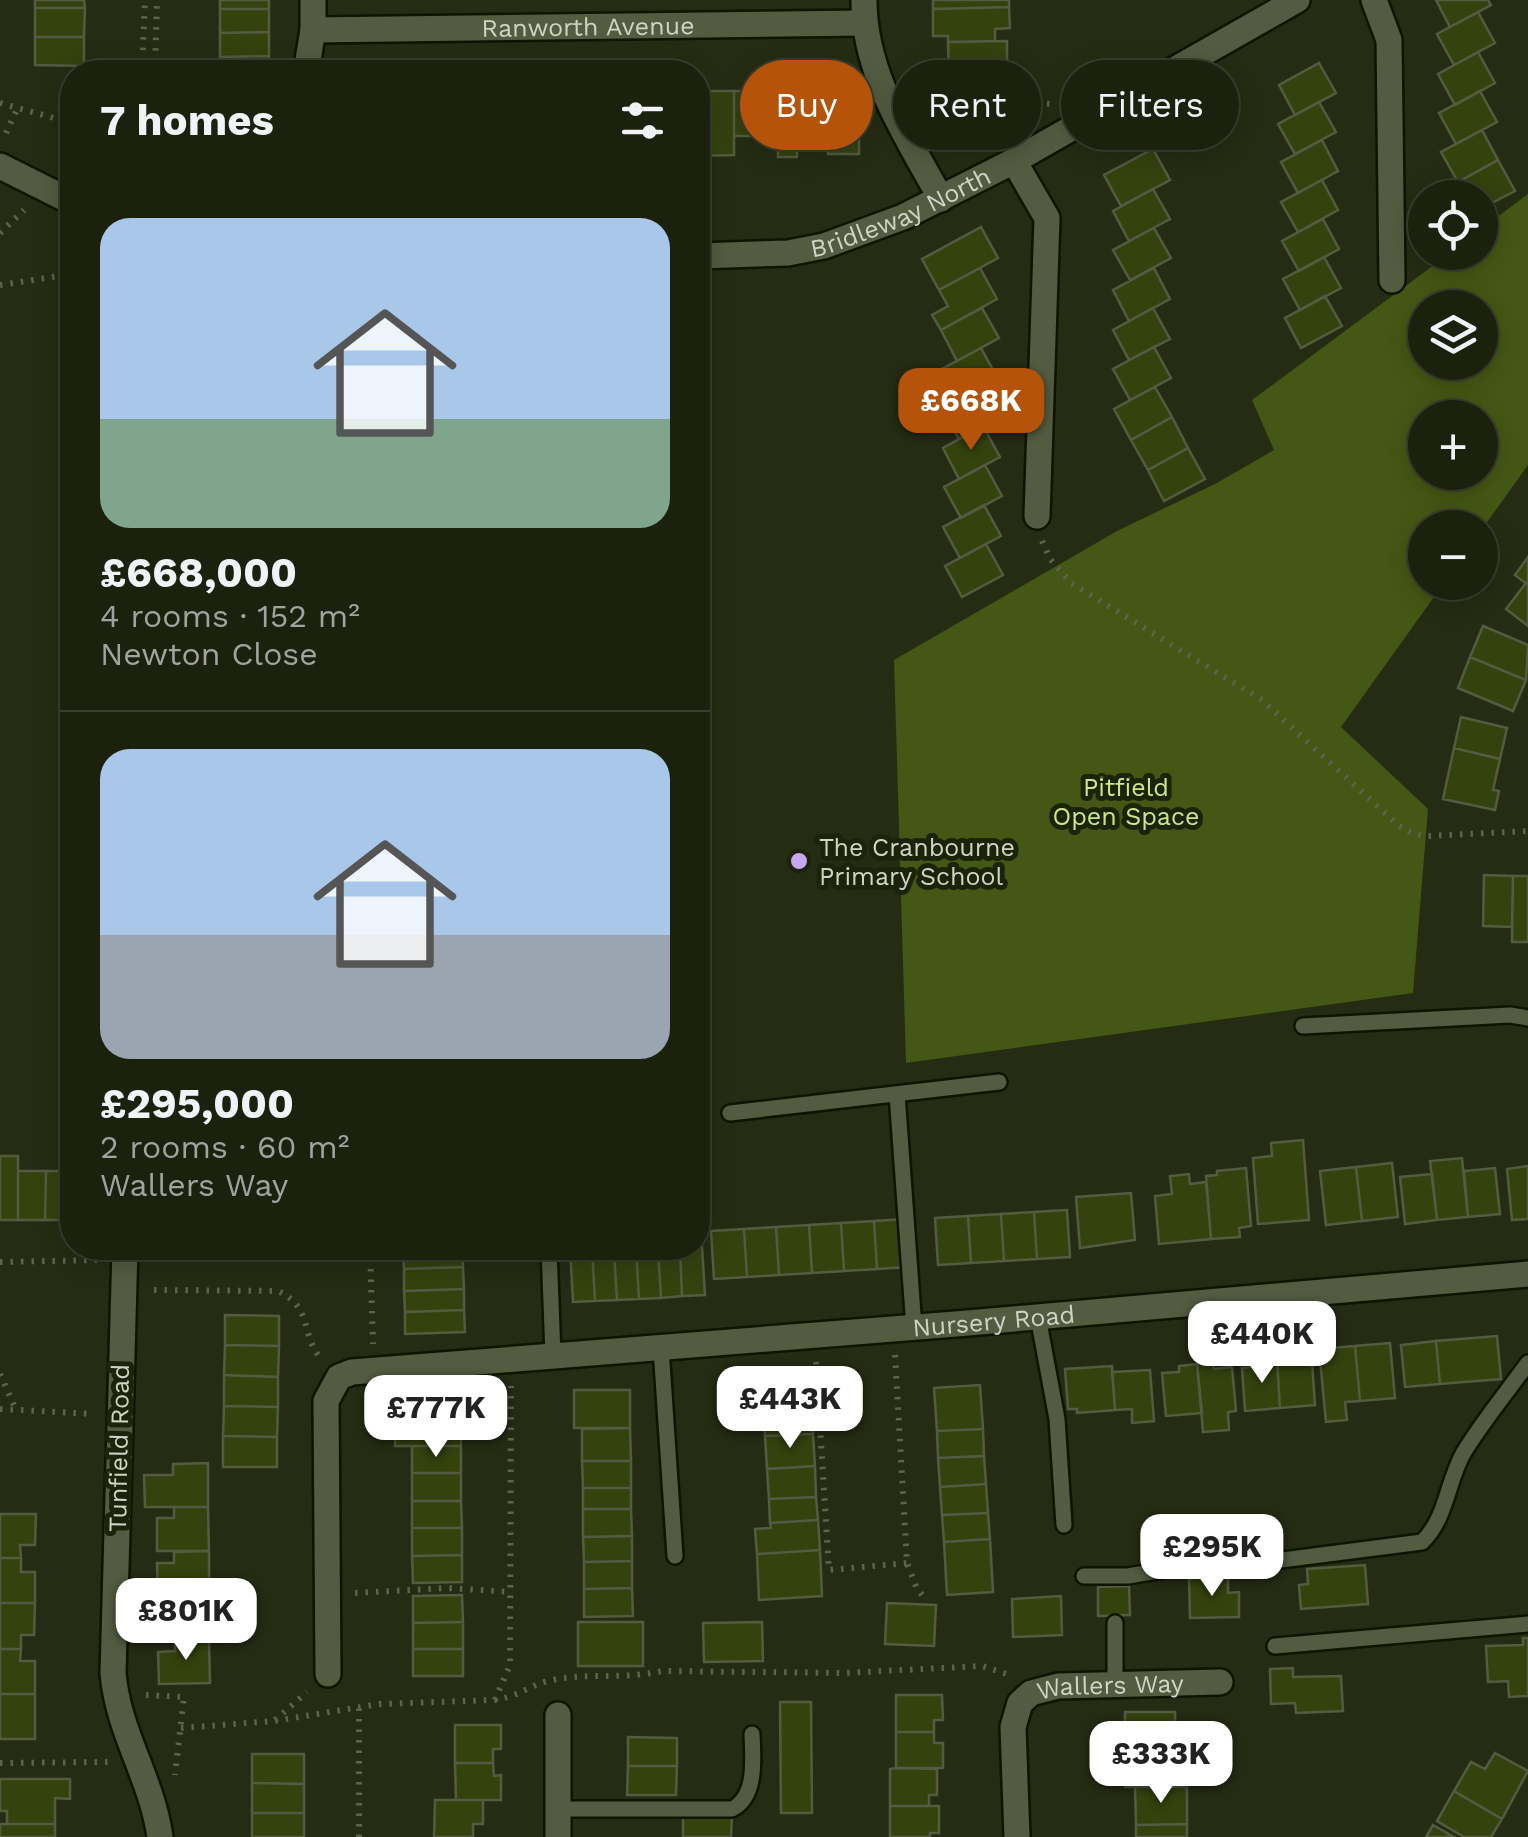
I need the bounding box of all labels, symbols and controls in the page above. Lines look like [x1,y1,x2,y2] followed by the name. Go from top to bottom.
[481,11,695,42] street label: Ranworth Avenue
[740,60,873,150] chip: Buy
[893,60,1041,150] chip: Rent
[1061,60,1239,150] chip: Filters
[615,93,670,148] icon: filters
[100,96,274,145] text: 7 homes
[808,161,995,263] street label: Bridleway North
[1408,180,1498,600] map controls
[1408,180,1498,270] button: locate
[295,283,475,463] icon: home
[1408,290,1498,380] button: layers
[901,368,1041,453] pin: £668K
[920,381,1022,419] text: £668K
[1408,400,1498,490] button: +
[1408,510,1498,600] button: −
[100,548,297,597] text: £668,000
[100,597,360,635] text: 4 rooms · 152 m²
[100,635,318,673] text: Newton Close
[1053,773,1199,831] park label: Pitfield Open Space
[295,814,475,994] icon: home
[819,833,1015,891] place label: The Cranbourne Primary School
[788,850,810,872] marker: The Cranbourne Primary School
[100,1079,294,1128] text: £295,000
[100,1128,349,1166] text: 2 rooms · 60 m²
[100,1166,288,1204] text: Wallers Way
[911,1299,1076,1342] street label: Nursery Road
[1192,1301,1332,1386] pin: £440K
[1210,1314,1314,1352] text: £440K
[103,1364,135,1532] street label: Tunfield Road
[720,1366,860,1451] pin: £443K
[366,1375,506,1460] pin: £777K
[739,1379,841,1417] text: £443K
[386,1388,486,1426] text: £777K
[1142,1514,1282,1599] pin: £295K
[1162,1527,1262,1565] text: £295K
[116,1578,256,1663] pin: £801K
[138,1591,234,1629] text: £801K
[1034,1668,1184,1705] street label: Wallers Way
[1091,1721,1231,1806] pin: £333K
[1112,1734,1210,1772] text: £333K

